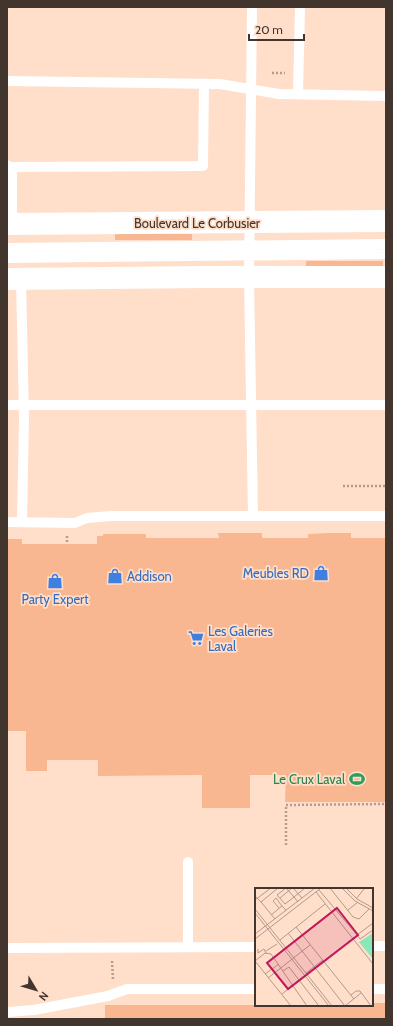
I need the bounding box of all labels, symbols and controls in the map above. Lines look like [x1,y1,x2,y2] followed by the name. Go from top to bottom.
[249,16,304,42] scale bar
[255,22,283,37] text: 20 m
[134,215,261,231] street label: Boulevard Le Corbusier
[312,564,330,582] shop icon: Meubles RD
[243,565,309,581] place label: Meubles RD
[106,567,124,585] shop icon: Addison
[127,568,172,584] place label: Addison
[46,572,64,590] shop icon: Party Expert
[21,591,89,607] place label: Party Expert
[208,623,274,654] place label: Les Galeries Laval
[187,629,205,647] supermarket icon: Les Galeries Laval
[348,770,366,788] sports icon: Le Crux Laval
[273,771,345,787] place label: Le Crux Laval
[255,888,373,1006] inset map
[16,970,56,1010] north arrow
[36,989,52,1004] text: N

